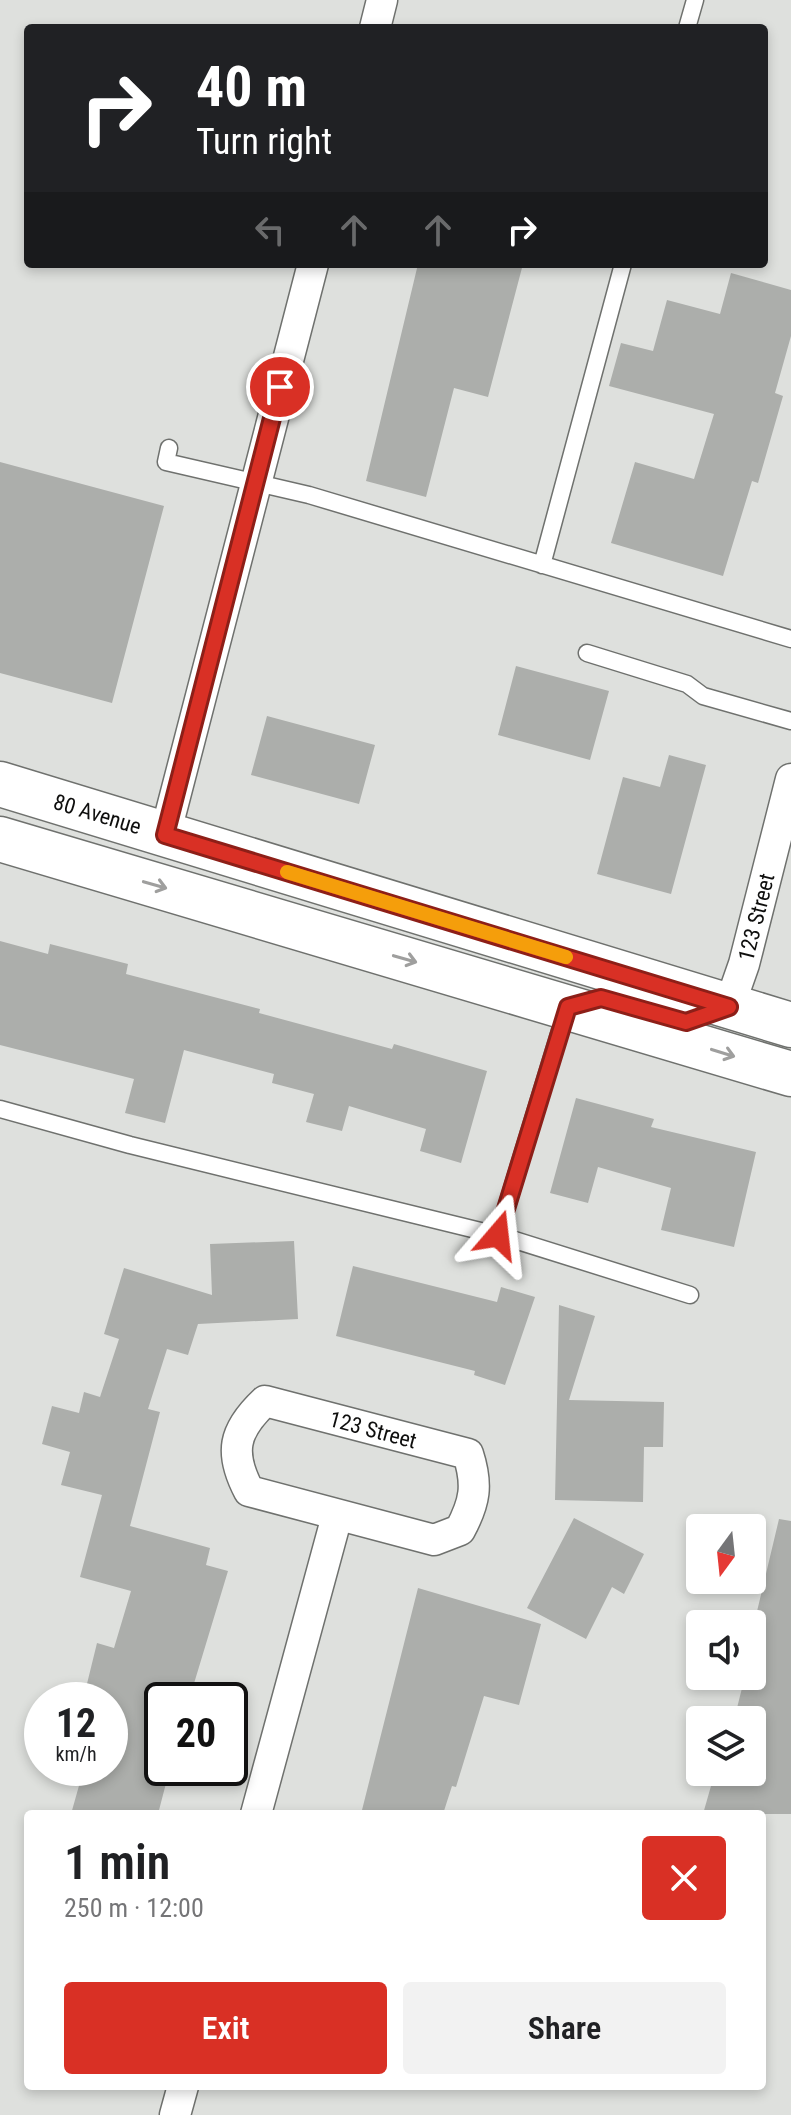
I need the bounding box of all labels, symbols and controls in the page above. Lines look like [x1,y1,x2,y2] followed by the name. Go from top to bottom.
[196,54,307,120] text: 40 m
[64,56,168,160] icon: right
[196,121,332,163] text: Turn right
[248,208,292,252] icon: left
[332,208,376,252] icon: ahead
[416,208,460,252] icon: ahead
[500,208,544,252] icon: right
[246,353,314,421] pin
[258,365,302,409] icon: arrive
[51,789,144,839] street label: 80 Avenue
[733,871,779,963] street label: 123 Street
[142,878,168,893] one-way arrow
[391,952,417,967] one-way arrow
[709,1046,735,1061] one-way arrow
[456,1193,540,1277] position arrow
[327,1406,419,1454] street label: 123 Street
[686,1514,766,1594] north arrow
[686,1514,766,1786] map controls
[686,1610,766,1690] button: sound
[144,1682,248,1786] speed limit sign: 20
[56,1700,96,1747] text: 12
[686,1706,766,1786] button: layers
[55,1742,97,1766] text: km/h
[64,1834,170,1891] text: 1 min
[642,1836,726,1920] button: close
[64,1893,204,1923] text: 250 m · 12:00
[64,1982,387,2074] button: Exit
[403,1982,726,2074] button: Share

